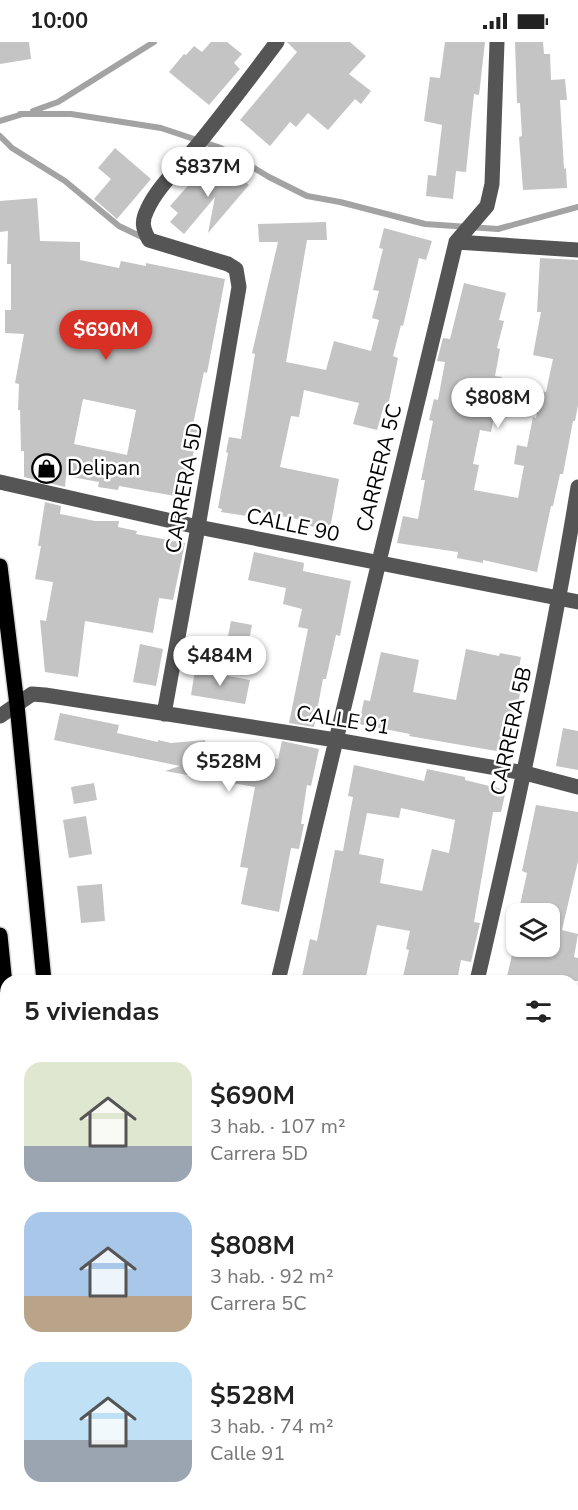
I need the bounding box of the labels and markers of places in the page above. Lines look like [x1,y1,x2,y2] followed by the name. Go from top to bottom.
[166,147,250,198] pin: $837M
[64,310,148,361] pin: $690M
[456,378,540,429] pin: $808M
[30,452,62,484] shop icon: Delipan
[67,454,140,482] place label: Delipan
[178,636,262,687] pin: $484M
[187,742,271,793] pin: $528M

